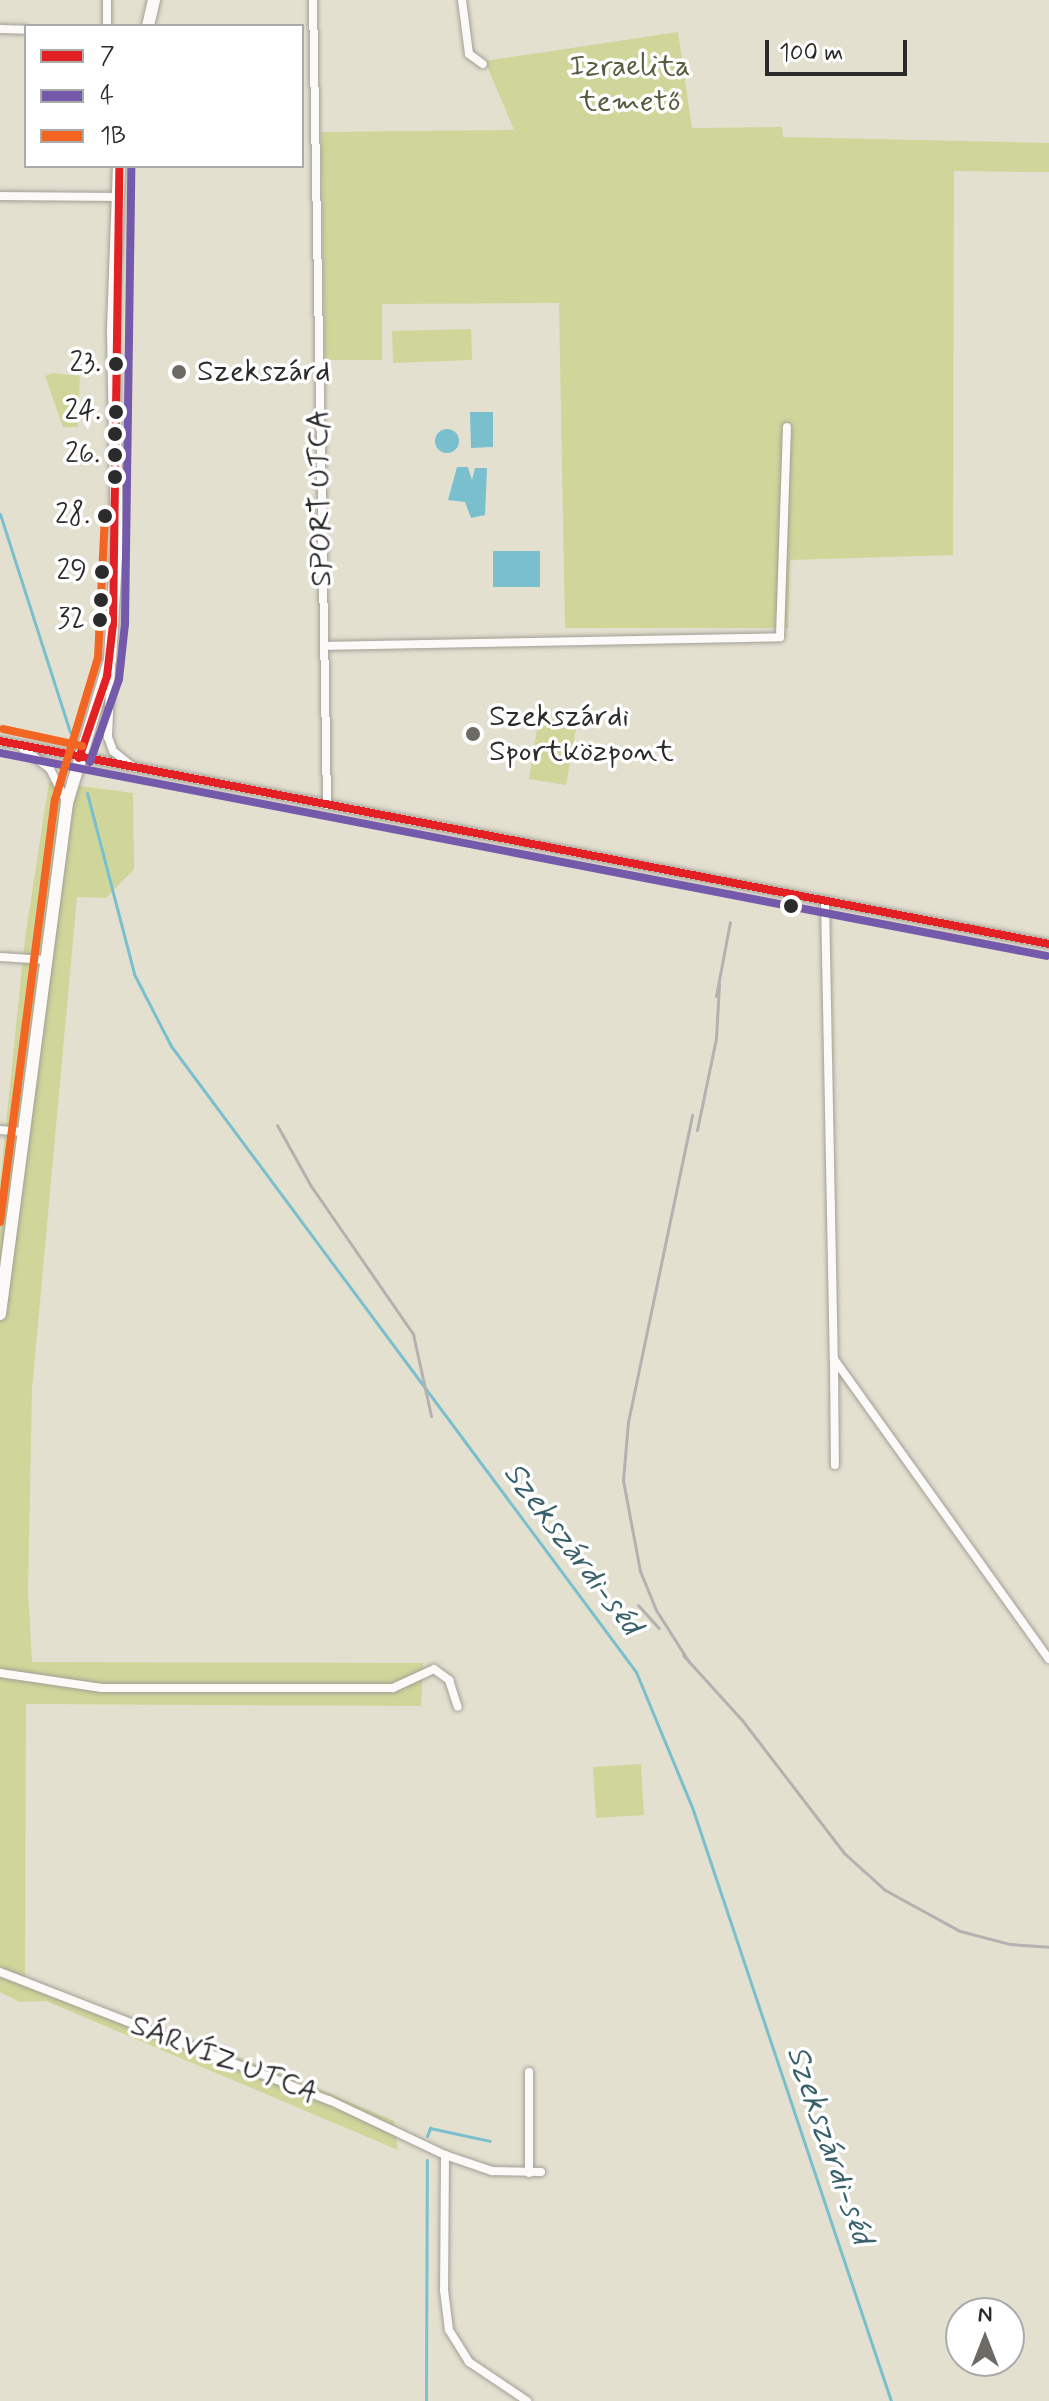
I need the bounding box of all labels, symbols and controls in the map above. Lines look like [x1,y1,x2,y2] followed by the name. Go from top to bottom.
[24,24,304,168] legend
[769,24,911,74] scale bar
[779,38,843,69] text: 100 m
[100,41,115,72] text: 7
[570,49,690,120] park label: Izraelita temető
[100,81,114,112] text: 4
[100,121,126,152] text: 1B
[70,347,101,381] place label: 23.
[197,354,330,390] place label: Szekszárd
[108,356,124,372] marker: 23.
[168,361,190,383] marker: Szekszárd
[64,395,101,429] place label: 24.
[108,404,124,420] marker: 24.
[301,411,341,585] street label: SPORT UTCA
[107,426,123,442] unlabelled marker
[65,438,100,472] place label: 26.
[107,447,123,463] marker: 26.
[107,469,123,485] unlabelled marker
[55,499,90,533] place label: 28.
[97,508,113,524] marker: 28.
[57,555,87,589] place label: 29
[94,564,110,580] marker: 29
[93,592,109,608] unlabelled marker
[58,603,85,637] place label: 32
[92,612,108,628] marker: 32
[489,699,674,770] place label: Szekszárdi Sportközpont
[464,725,482,743] marker: Szekszárdi Sportközpont
[783,898,799,914] unlabelled marker
[494,1455,650,1643] water label: Szekszárdi-séd
[128,2009,320,2111] street label: SÁRVÍZ UTCA
[777,2041,881,2249] water label: Szekszárdi-séd
[945,2297,1025,2377] north arrow
[978,2301,992,2329] text: N

